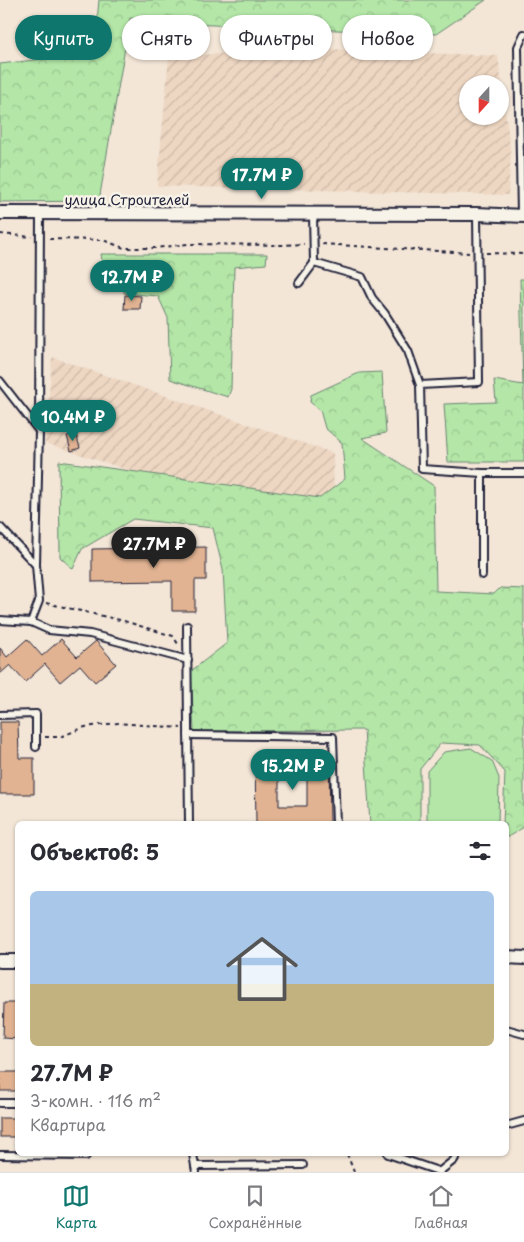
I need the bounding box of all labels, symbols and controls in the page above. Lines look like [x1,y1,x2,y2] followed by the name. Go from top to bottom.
[15,15,112,60] chip: Купить
[122,15,210,60] chip: Снять
[220,15,332,60] chip: Фильтры
[342,15,433,60] chip: Новое
[459,75,509,125] north arrow
[459,75,509,125] map controls
[216,158,308,200] pin: 17.7M ₽
[232,162,292,186] text: 17.7M ₽
[64,189,190,210] street label: улица Строителей
[86,260,178,302] pin: 12.7M ₽
[101,264,163,288] text: 12.7M ₽
[27,400,119,442] pin: 10.4M ₽
[41,404,105,428] text: 10.4M ₽
[108,526,200,569] pin: 27.7M ₽
[122,531,186,555] text: 27.7M ₽
[247,748,339,791] pin: 15.2M ₽
[262,753,324,777] text: 15.2M ₽
[30,835,159,867] text: Объектов: 5
[466,837,494,865] icon: filters
[217,924,307,1014] icon: home
[30,1056,113,1088] text: 27.7M ₽
[30,1088,161,1112] text: 3-комн. · 116 m²
[30,1112,105,1136] text: Квартира
[56,1182,97,1233] tab: Карта
[209,1182,302,1233] tab: Сохранённые
[414,1182,468,1233] tab: Главная

